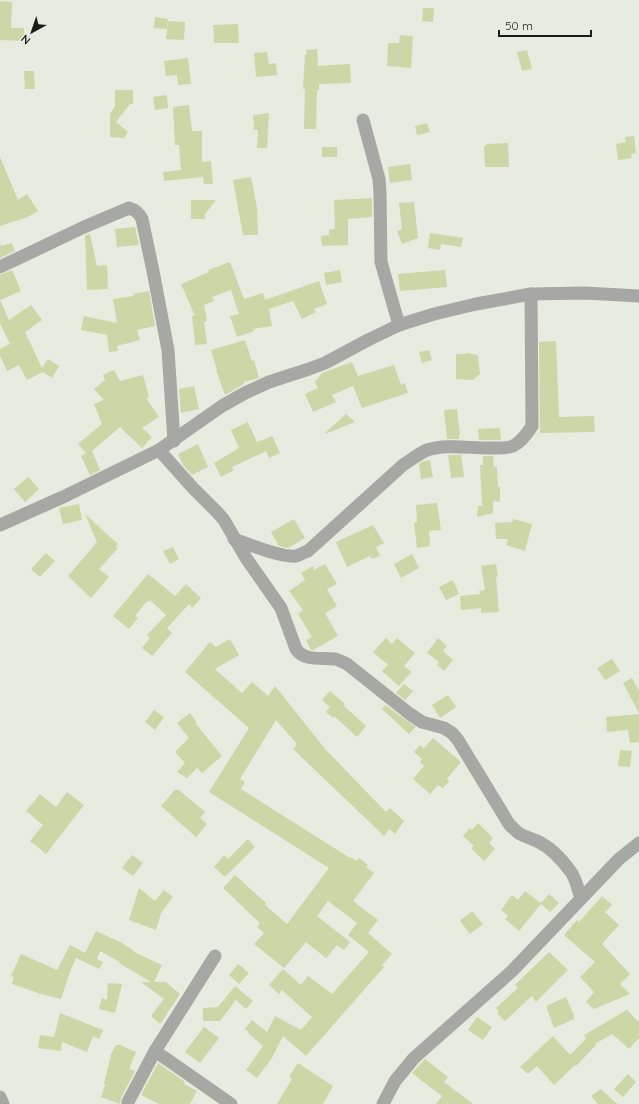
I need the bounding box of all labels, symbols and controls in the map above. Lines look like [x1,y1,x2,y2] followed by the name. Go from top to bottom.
[12,12,52,52] north arrow
[499,12,591,38] scale bar
[505,18,533,33] text: 50 m
[18,32,33,48] text: N

